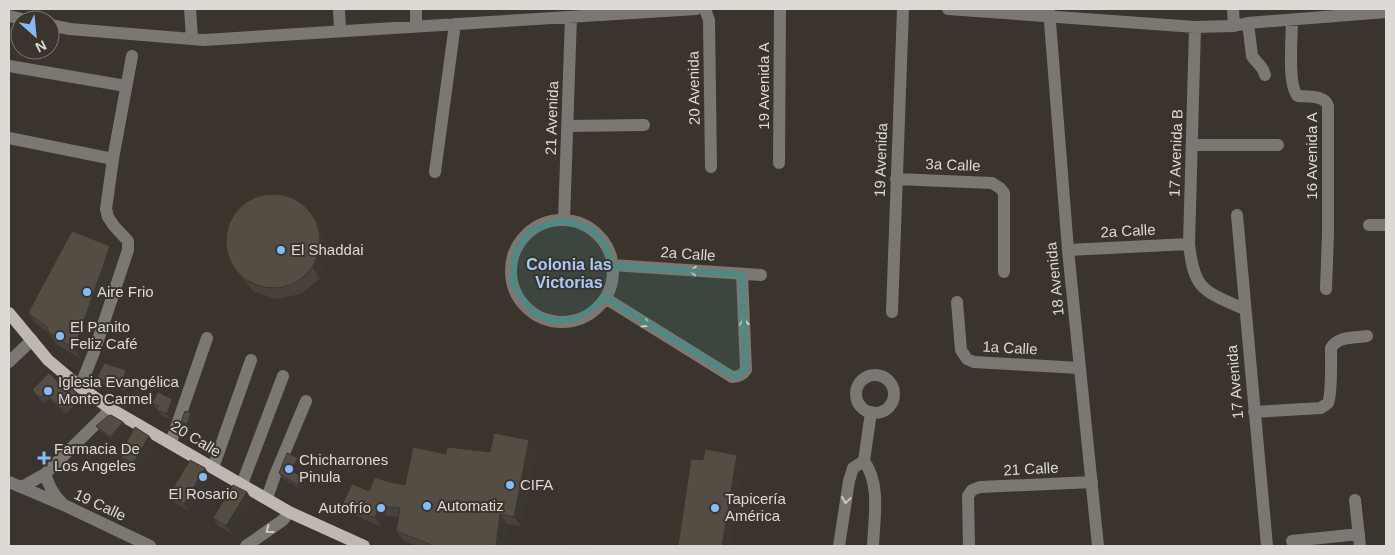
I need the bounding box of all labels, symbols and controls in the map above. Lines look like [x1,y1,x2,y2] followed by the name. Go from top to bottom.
[10,10,60,60] north arrow
[33,37,49,56] text: N
[755,42,772,130] street label: 19 Avenida A
[684,50,703,125] street label: 20 Avenida
[542,80,561,155] street label: 21 Avenida
[1165,109,1186,197] street label: 17 Avenida B
[1303,112,1320,200] street label: 16 Avenida A
[871,122,890,197] street label: 19 Avenida
[925,155,981,174] street label: 3a Calle
[1100,221,1156,240] street label: 2a Calle
[291,241,364,258] place label: El Shaddai
[1042,241,1067,317] street label: 18 Avenida
[660,243,716,264] street label: 2a Calle
[275,244,287,256] marker: El Shaddai
[526,256,612,291] district label: Colonia las Victorias
[689,265,697,276] one-way arrow
[97,283,154,300] place label: Aire Frio
[81,286,93,298] marker: Aire Frio
[641,317,650,327] one-way arrow
[739,317,750,325] one-way arrow
[70,318,138,352] place label: El Panito Feliz Café
[54,330,66,342] marker: El Panito Feliz Café
[982,338,1038,357] street label: 1a Calle
[1223,344,1246,420] street label: 17 Avenida
[58,373,180,407] place label: Iglesia Evangélica Monte Carmel
[42,385,54,397] marker: Iglesia Evangélica Monte Carmel
[168,417,224,460] street label: 20 Calle
[54,440,140,474] place label: Farmacia De Los Angeles
[299,451,388,485] place label: Chicharrones Pinula
[38,452,50,464] marker: Farmacia De Los Angeles
[1003,459,1059,478] street label: 21 Calle
[283,463,295,475] marker: Chicharrones Pinula
[197,471,209,483] marker: El Rosario
[520,476,553,493] place label: CIFA
[504,479,516,491] marker: CIFA
[72,485,129,524] street label: 19 Calle
[168,485,238,502] place label: El Rosario
[725,490,787,524] place label: Tapicería América
[437,497,504,514] place label: Automatiz
[841,497,852,505] one-way arrow
[318,499,371,516] place label: Autofrío
[421,500,433,512] marker: Automatiz
[375,502,387,514] marker: Autofrío
[709,502,721,514] marker: Tapicería América
[265,524,275,533] one-way arrow

